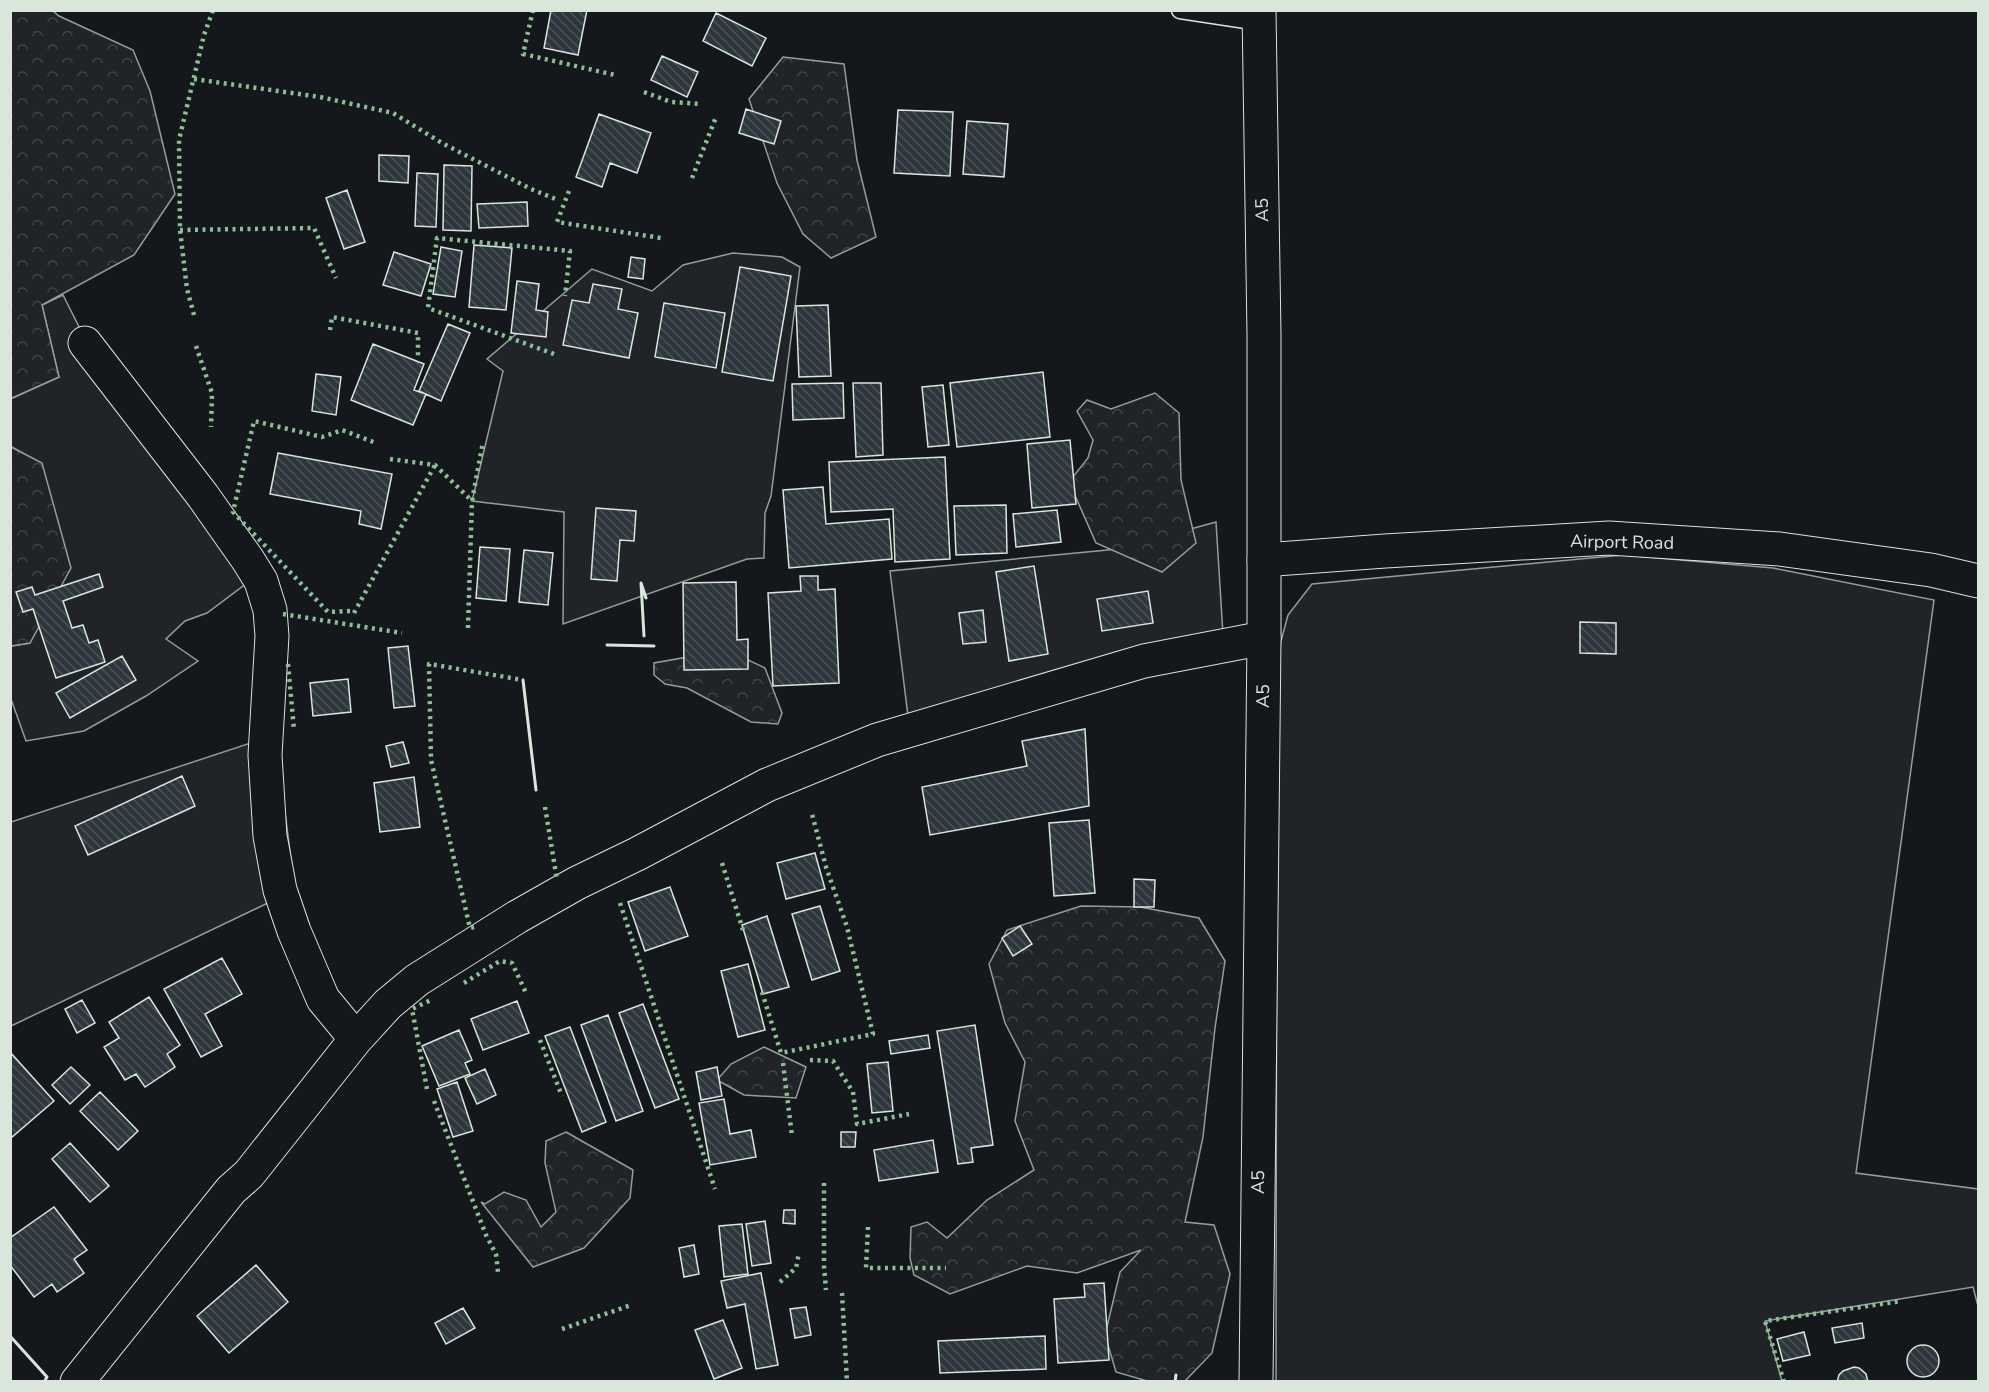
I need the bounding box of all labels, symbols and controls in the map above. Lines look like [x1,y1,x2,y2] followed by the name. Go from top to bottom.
[1250,198,1274,222] street label: A5
[1570,529,1674,555] street label: Airport Road
[1251,684,1275,708] street label: A5
[1246,1170,1270,1194] street label: A5

